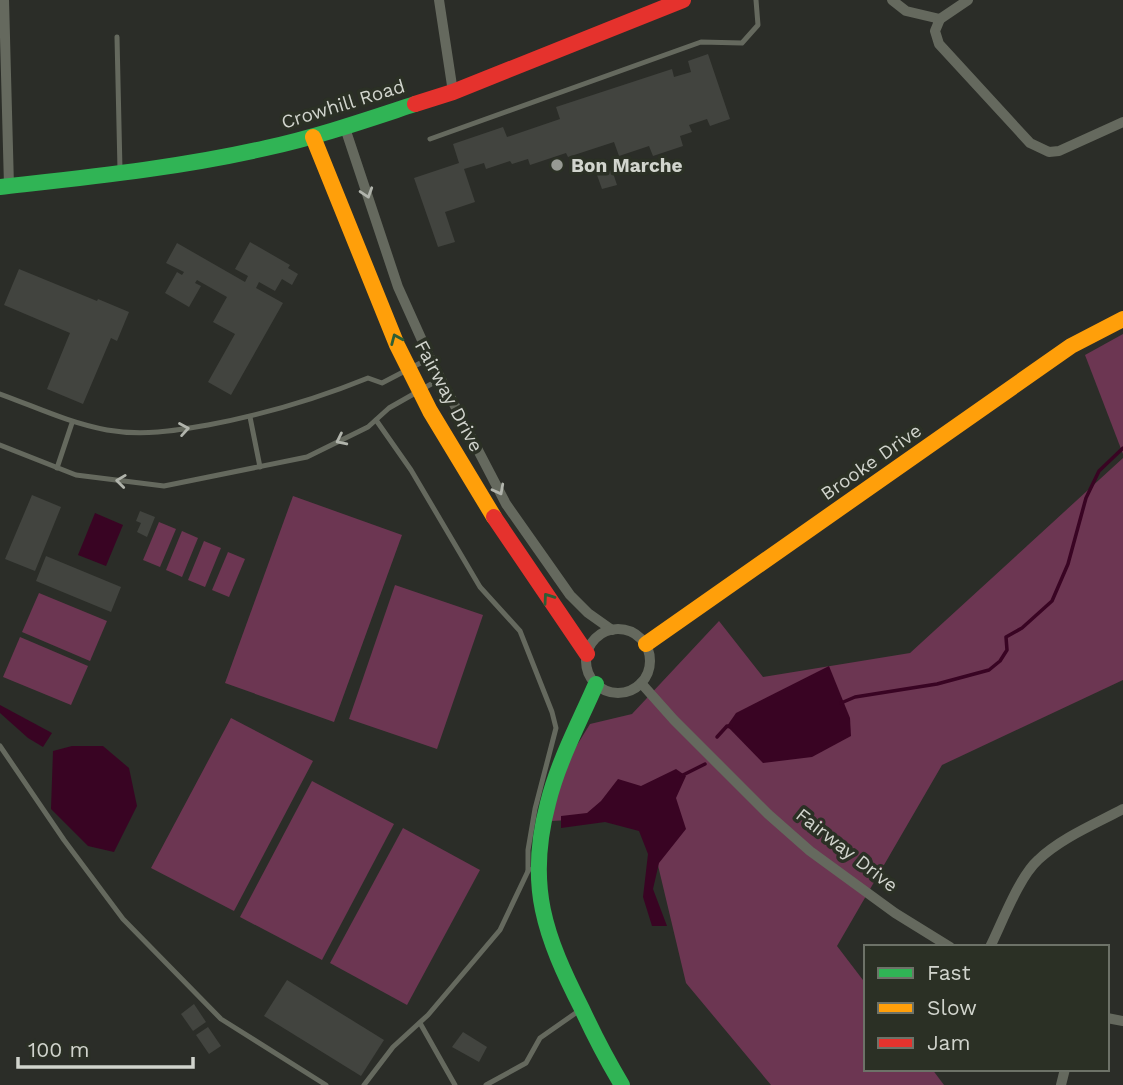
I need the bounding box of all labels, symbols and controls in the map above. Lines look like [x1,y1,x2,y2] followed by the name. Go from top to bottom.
[278,74,408,134] street label: Crowhill Road
[571,154,682,177] place label: Bon Marche
[549,157,565,173] marker: Bon Marche
[358,187,373,199] one-way arrow
[390,334,404,346] one-way arrow
[410,336,488,456] street label: Fairway Drive
[816,419,926,505] street label: Brooke Drive
[178,422,190,437] one-way arrow
[336,432,348,446] one-way arrow
[115,473,127,488] one-way arrow
[490,482,504,495] one-way arrow
[544,593,556,606] one-way arrow
[791,803,903,897] street label: Fairway Drive
[864,945,1109,1071] legend
[927,960,971,985] text: Fast
[927,995,977,1020] text: Slow
[18,1026,192,1070] scale bar
[927,1030,970,1055] text: Jam
[28,1037,90,1062] text: 100 m

